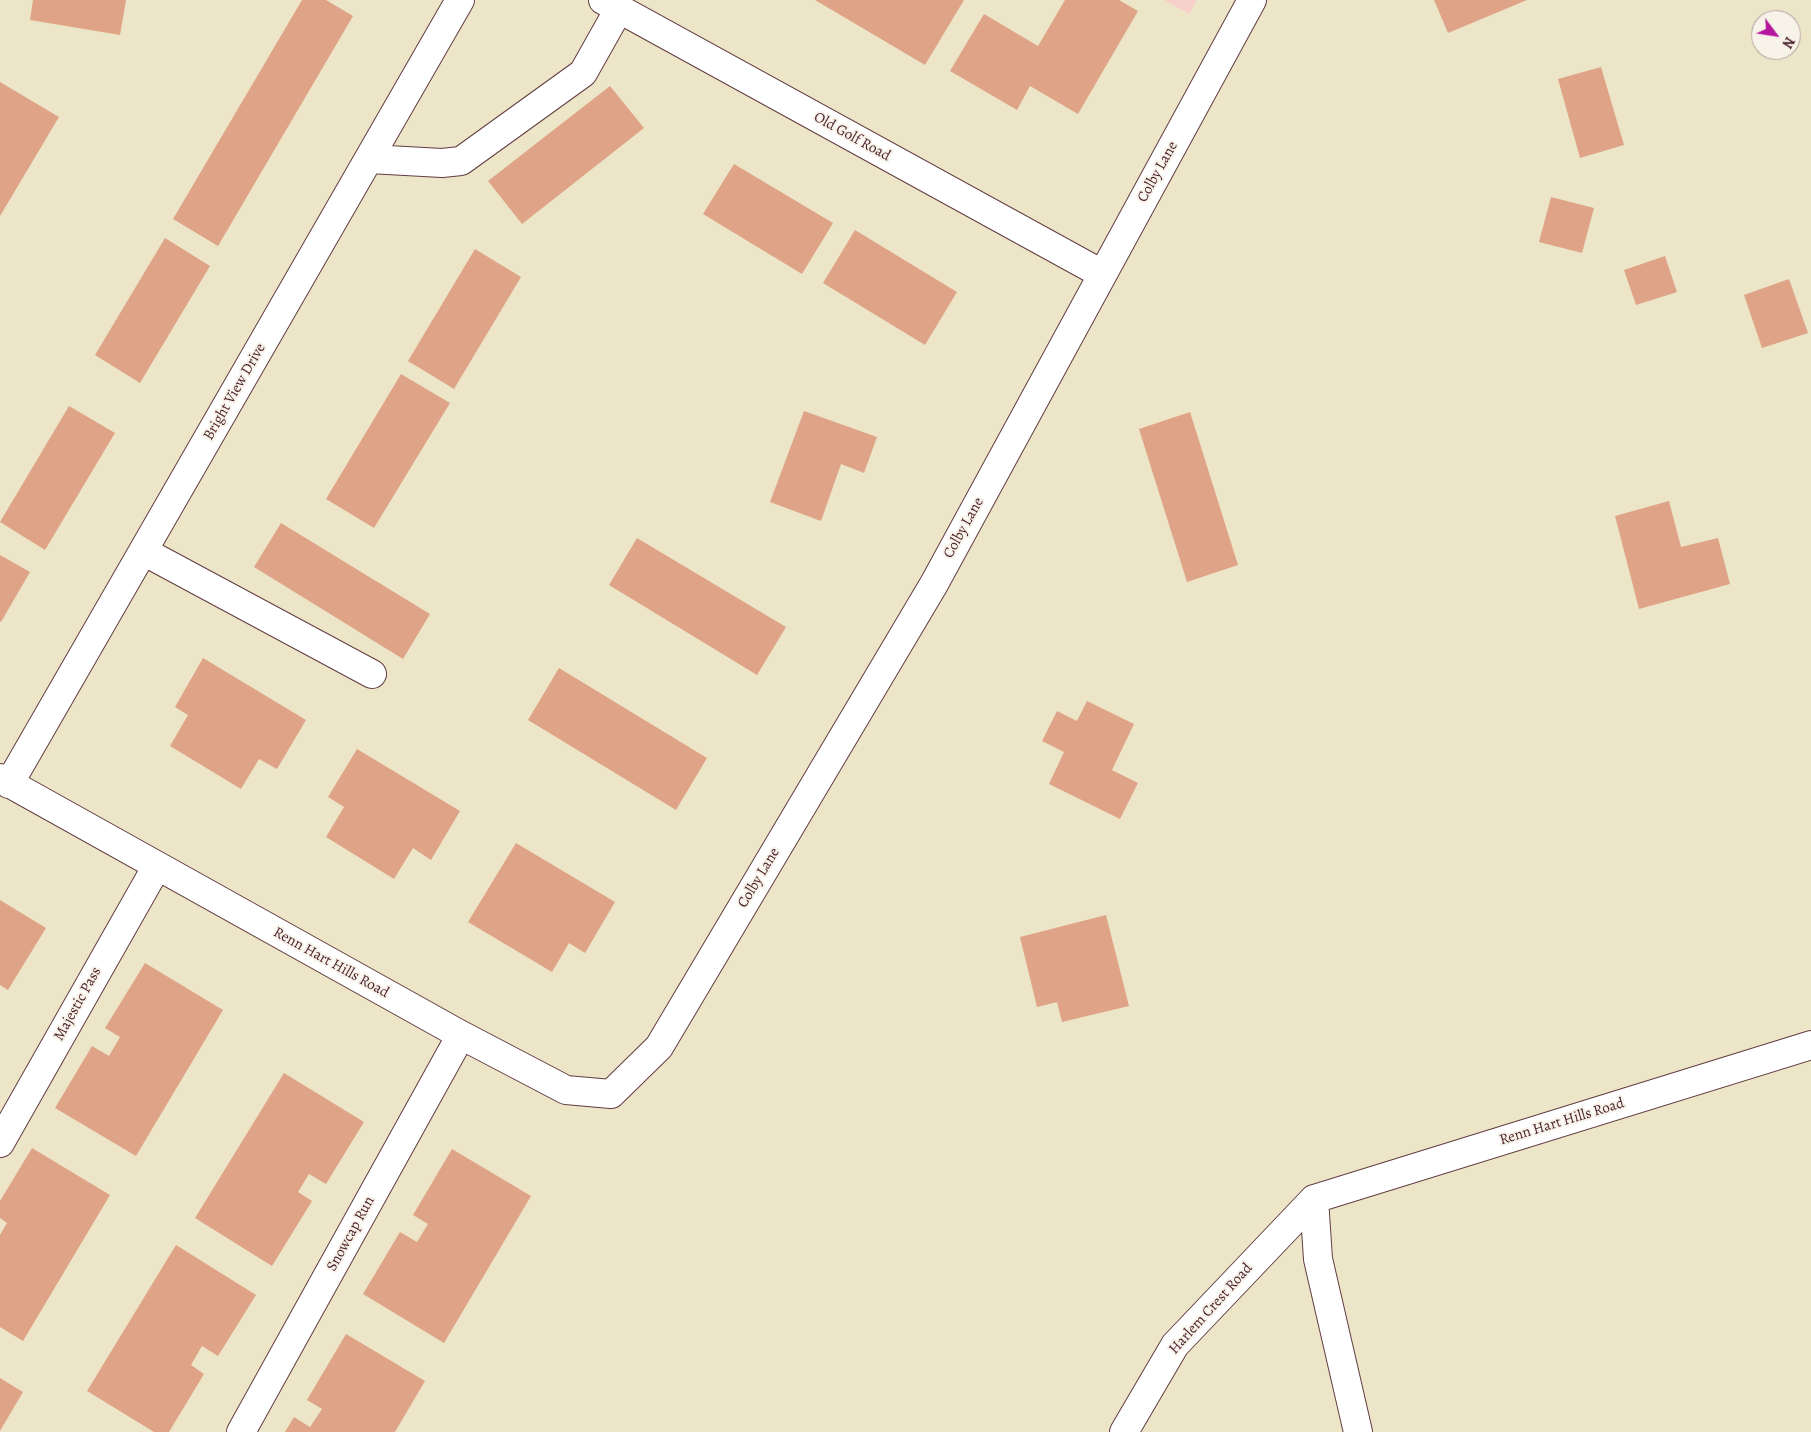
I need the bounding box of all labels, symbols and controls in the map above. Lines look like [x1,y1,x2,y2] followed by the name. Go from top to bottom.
[1751,10,1801,60] north arrow
[1778,33,1799,52] text: N
[810,109,894,165] street label: Old Golf Road
[1134,138,1182,206] street label: Colby Lane
[200,340,270,444] street label: Bright View Drive
[940,494,988,562] street label: Colby Lane
[734,845,784,911] street label: Colby Lane
[270,924,392,1002] street label: Renn Hart Hills Road
[50,964,106,1044] street label: Majestic Pass
[1497,1094,1627,1150] street label: Renn Hart Hills Road
[323,1193,379,1275] street label: Snowcap Run
[1165,1260,1257,1358] street label: Harlem Crest Road

